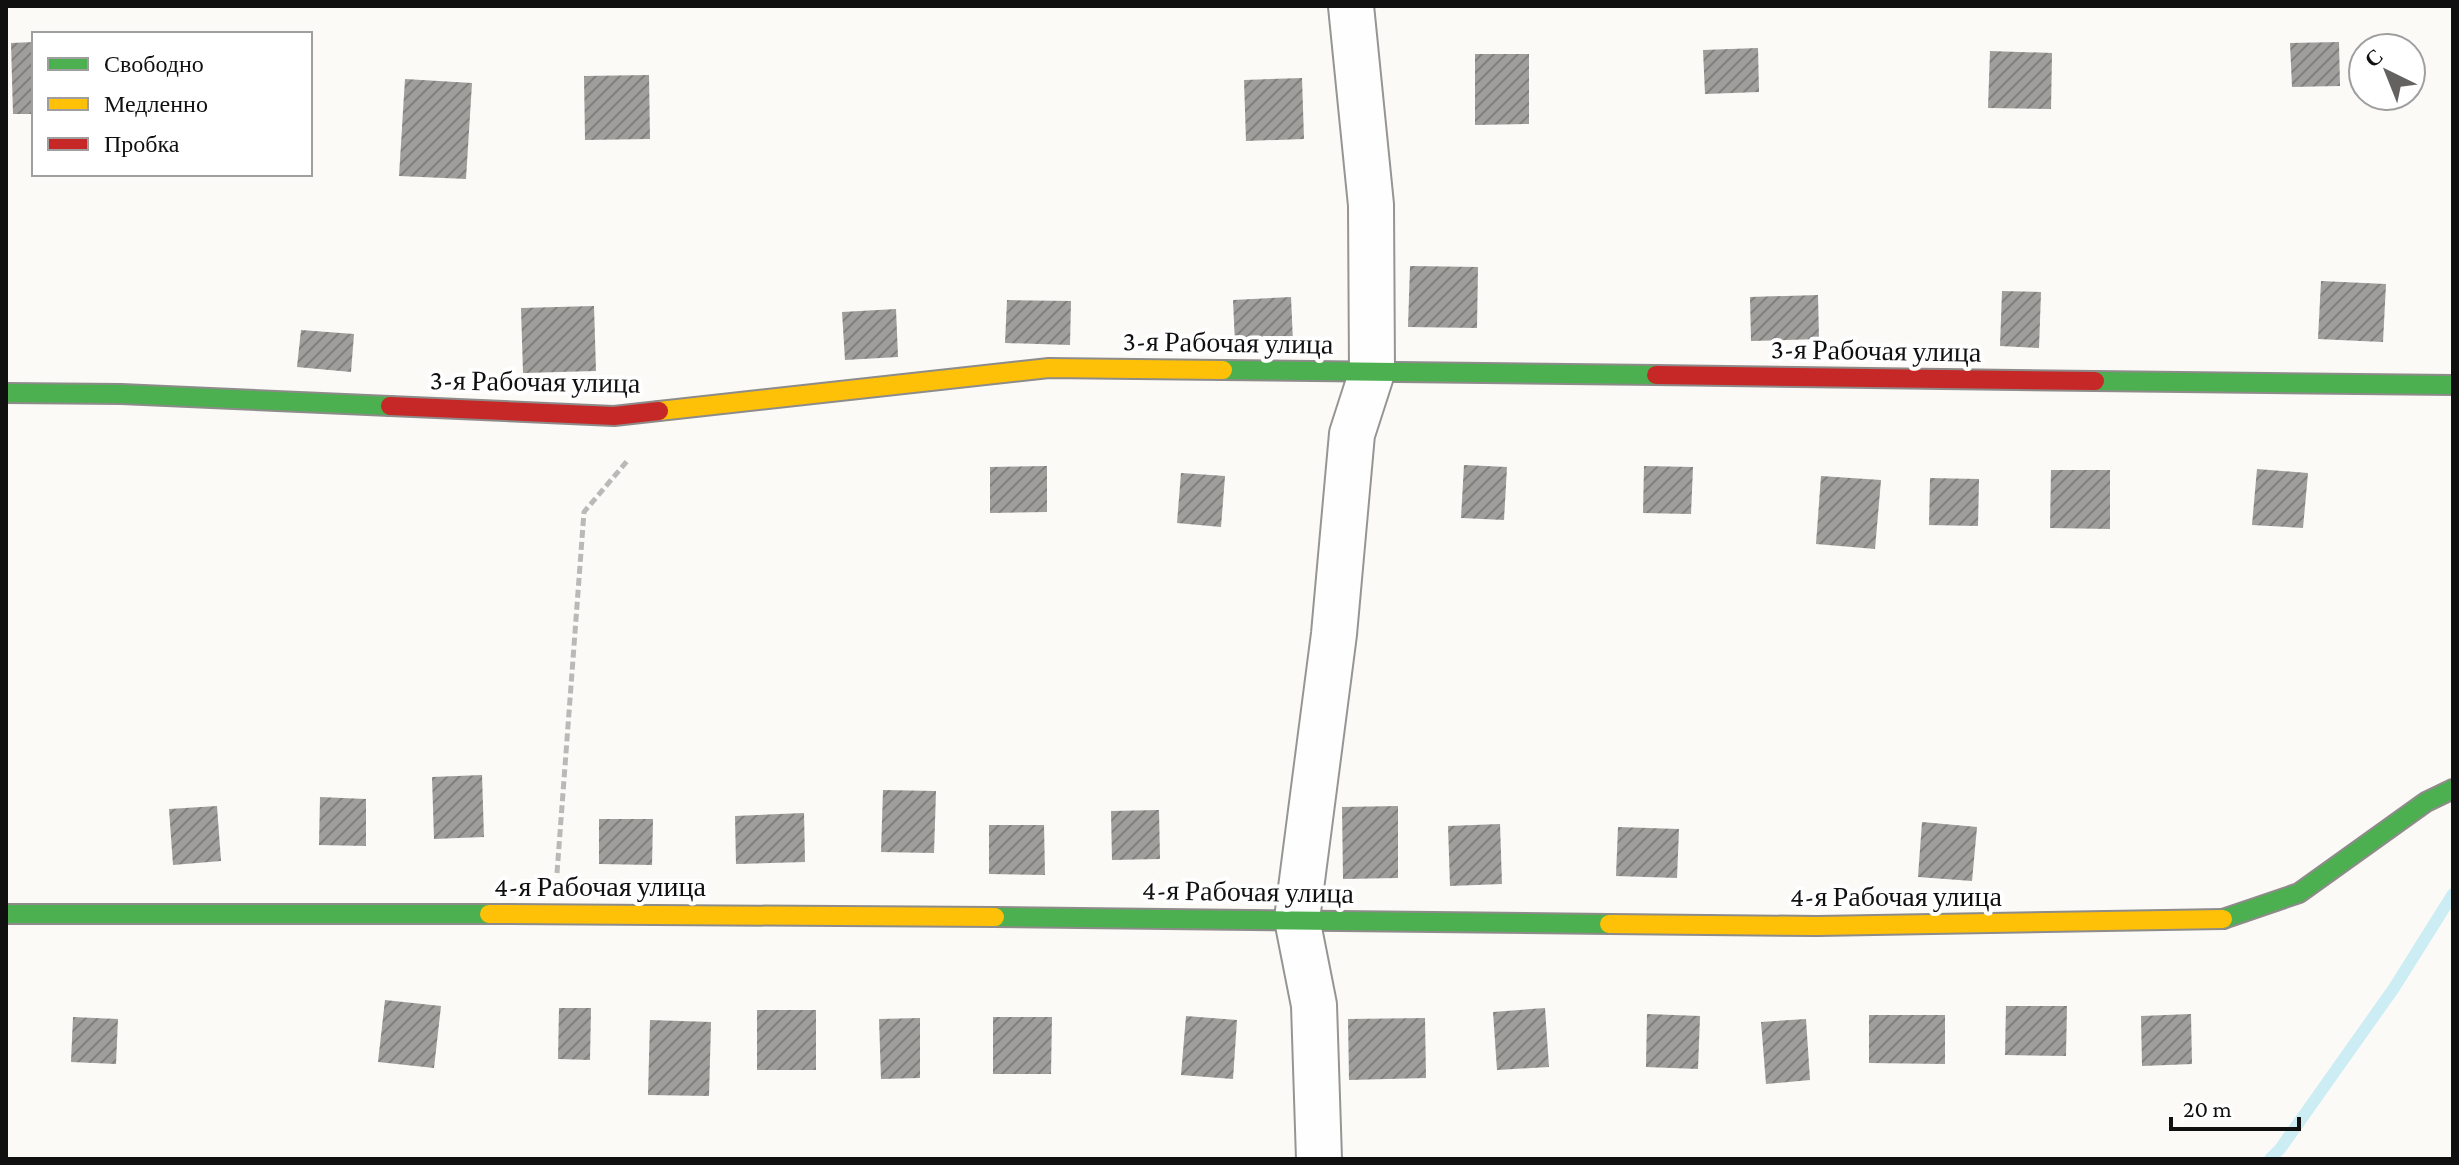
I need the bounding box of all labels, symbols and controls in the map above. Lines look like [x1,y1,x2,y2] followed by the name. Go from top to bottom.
[32,32,312,176] legend
[2347,32,2427,112] north arrow
[2359,43,2388,72] text: С
[104,50,204,77] text: Свободно
[104,90,208,117] text: Медленно
[104,130,180,157] text: Пробка
[1122,325,1334,360] street label: 3-я Рабочая улица
[1770,333,1982,368] street label: 3-я Рабочая улица
[429,364,641,399] street label: 3-я Рабочая улица
[494,871,707,902] street label: 4-я Рабочая улица
[1142,874,1355,909] street label: 4-я Рабочая улица
[1790,881,2003,912] street label: 4-я Рабочая улица
[2171,1081,2299,1131] scale bar
[2183,1095,2232,1122] text: 20 m

